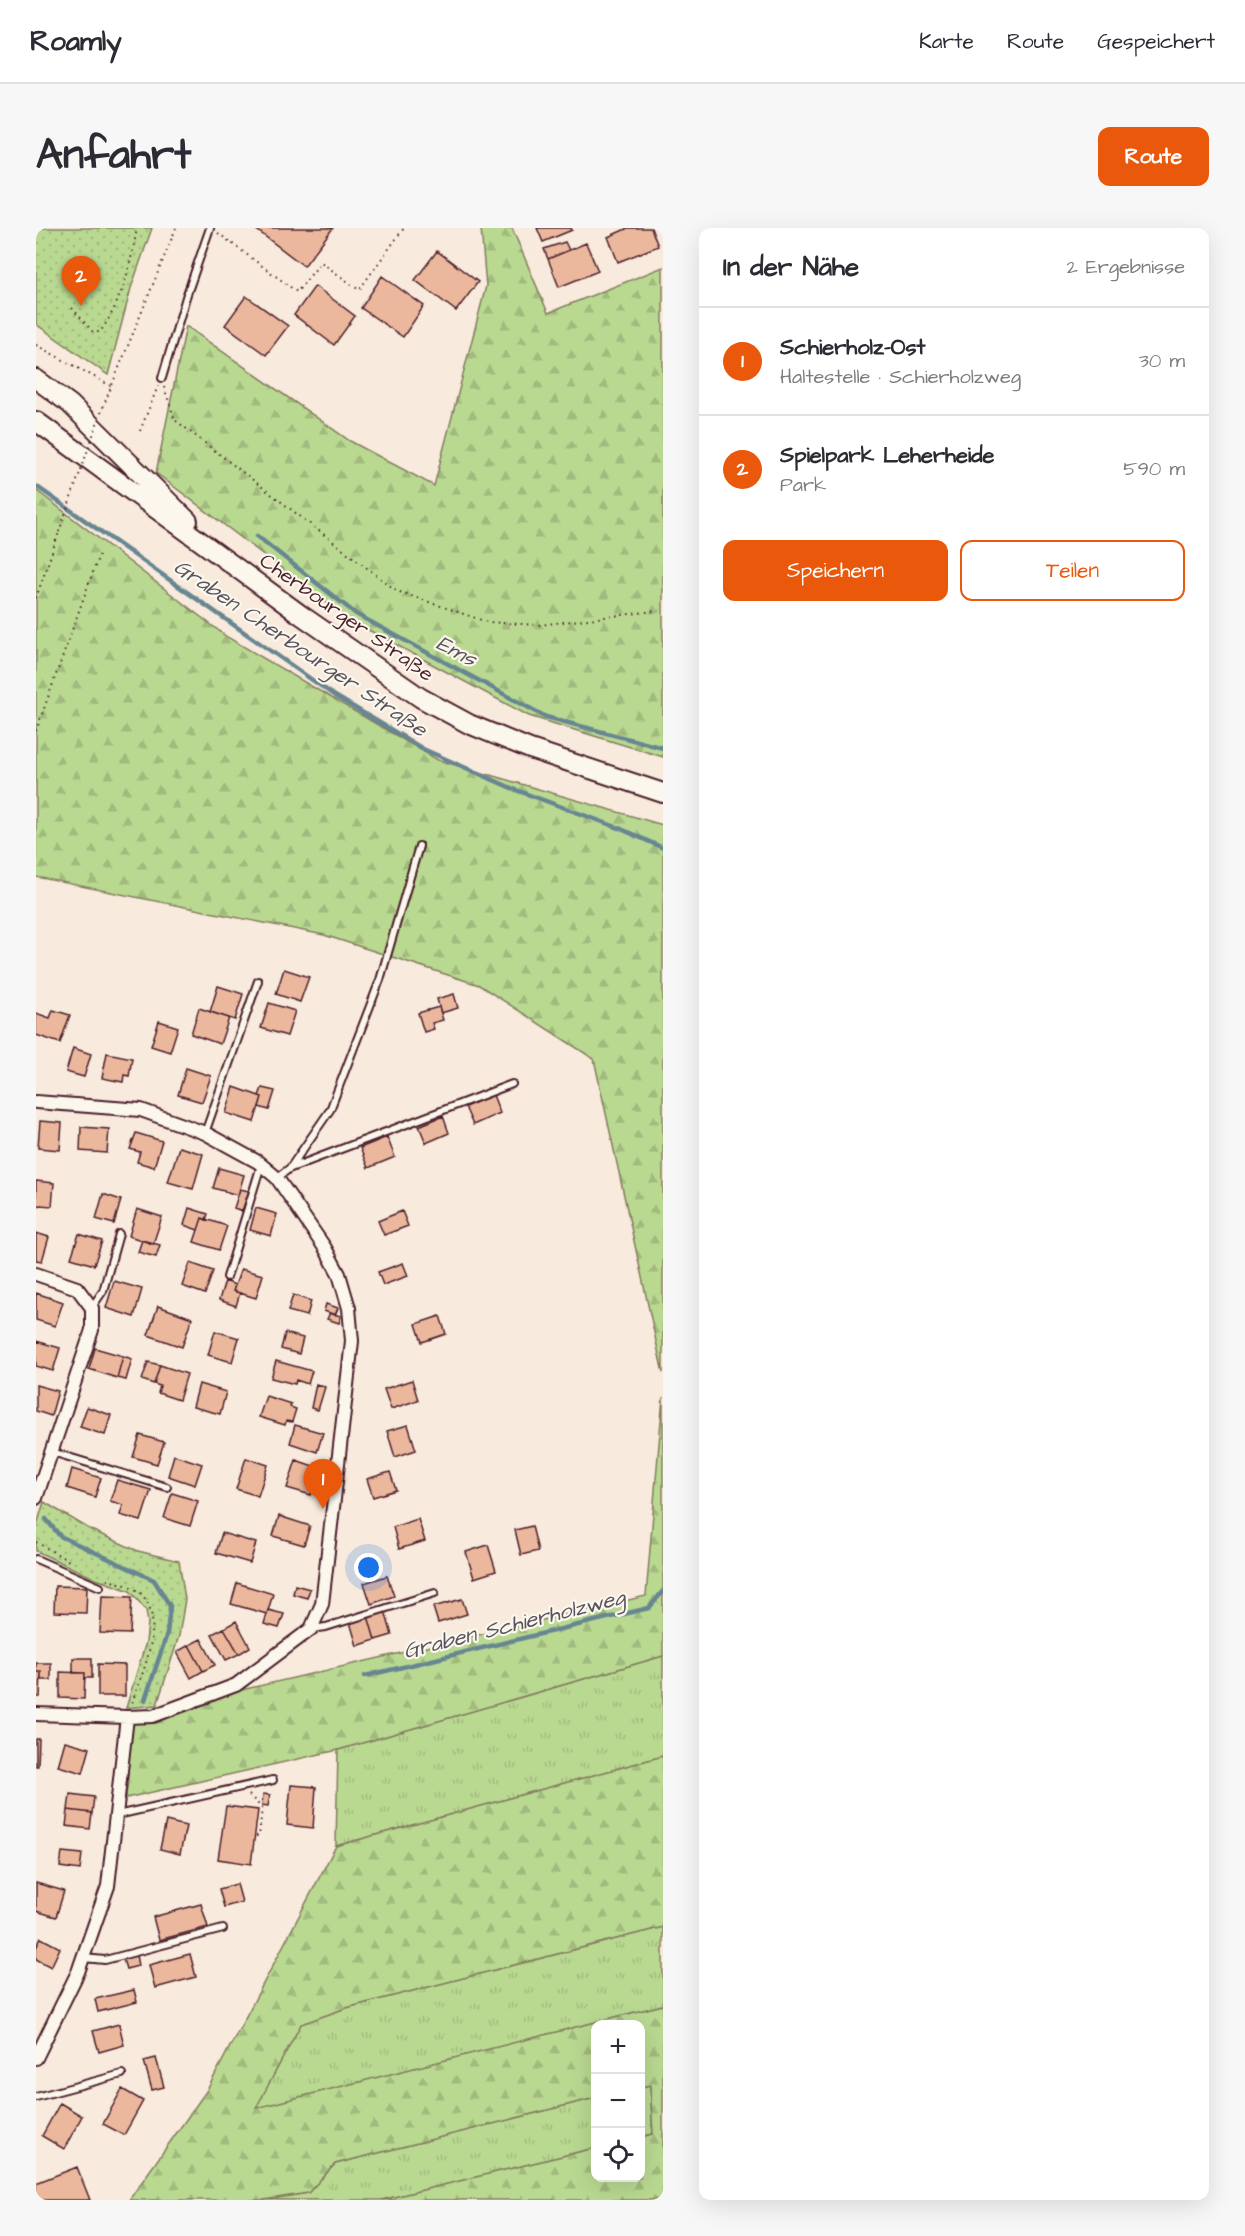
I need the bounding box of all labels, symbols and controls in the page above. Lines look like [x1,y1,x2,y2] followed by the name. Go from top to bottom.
[30,22,122,61] text: Roamly
[919,27,974,56] text: Karte
[1007,27,1064,56] text: Route
[1097,27,1215,56] text: Gespeichert
[36,127,191,185] text: Anfahrt
[1098,127,1209,186] button: Route
[723,249,859,285] text: In der Nähe
[1066,253,1185,281] text: 2 Ergebnisse
[62,256,100,306] pin: 2
[780,332,925,363] text: Schierholz-Ost
[741,347,744,375] text: 1
[1139,347,1185,375] text: 30 m
[780,363,1021,391] text: Haltestelle · Schierholzweg
[780,440,994,471] text: Spielpark Leherheide
[737,455,748,483] text: 2
[1123,455,1185,483] text: 590 m
[780,471,826,499] text: Park
[723,540,948,601] button: Speichern
[960,540,1185,601] button: Teilen
[253,546,440,690] street label: Cherbourger Straße
[167,552,434,746] water label: Graben Cherbourger Straße
[431,628,483,675] water label: Ems
[304,1460,342,1509] pin: 1
[354,1553,383,1582] your location
[400,1581,630,1668] water label: Graben Schierholzweg
[591,2020,645,2182] map controls
[591,2020,645,2074] button: +
[591,2074,645,2128] button: −
[591,2128,645,2182] button: locate

